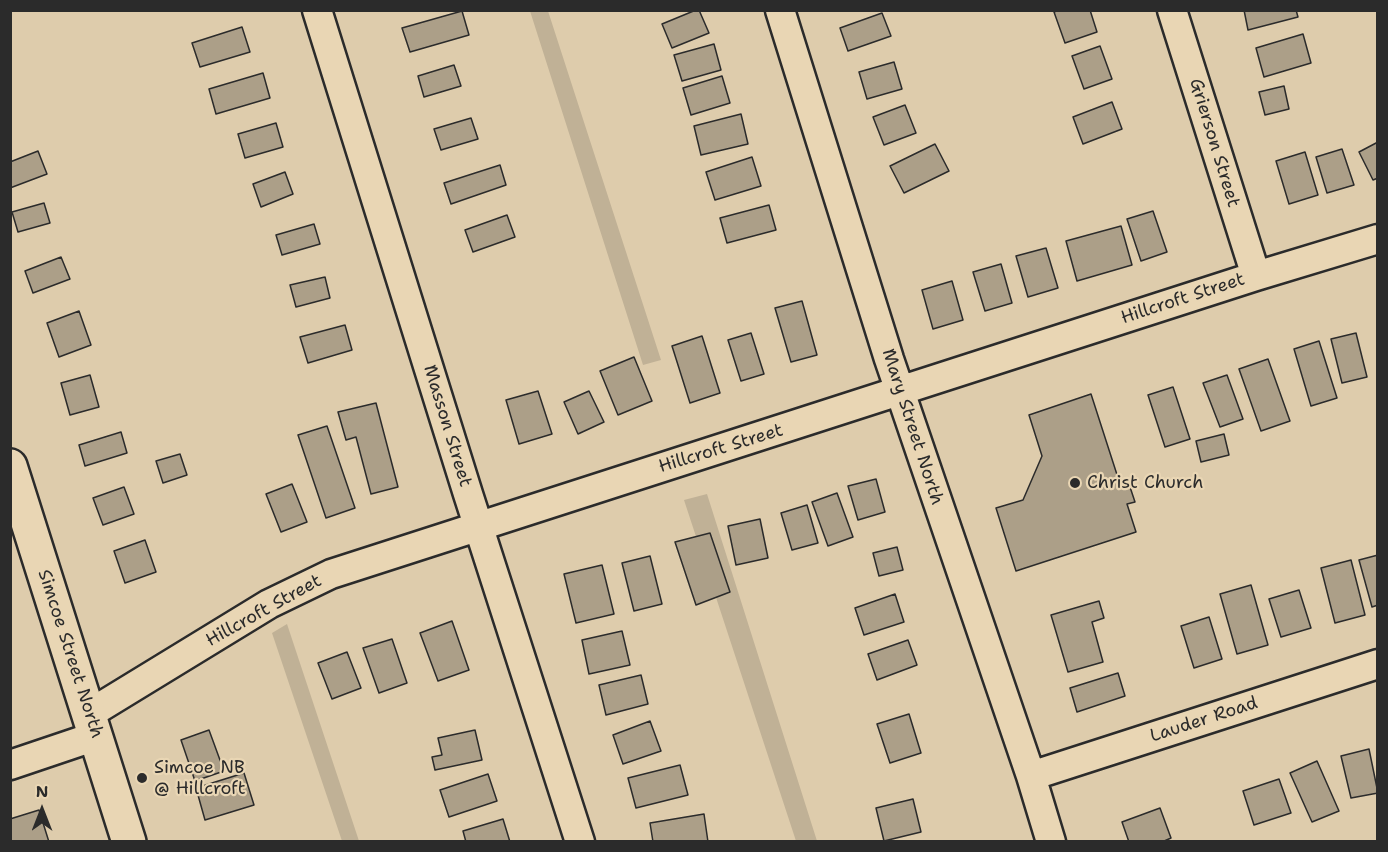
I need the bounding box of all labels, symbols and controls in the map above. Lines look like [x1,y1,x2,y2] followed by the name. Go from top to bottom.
[1184,76,1244,210] street label: Grierson Street
[1118,269,1248,329] street label: Hillcroft Street
[877,346,947,508] street label: Mary Street North
[418,362,476,490] street label: Masson Street
[656,420,786,478] street label: Hillcroft Street
[1087,472,1203,494] place label: Christ Church
[1068,476,1082,490] marker: Christ Church
[33,567,107,741] street label: Simcoe Street North
[202,570,326,652] street label: Hillcroft Street
[1147,692,1261,748] street label: Lauder Road
[154,757,246,800] place label: Simcoe NB @ Hillcroft
[135,771,149,785] marker: Simcoe NB @ Hillcroft
[12,780,72,840] north arrow
[36,781,48,802] text: N

